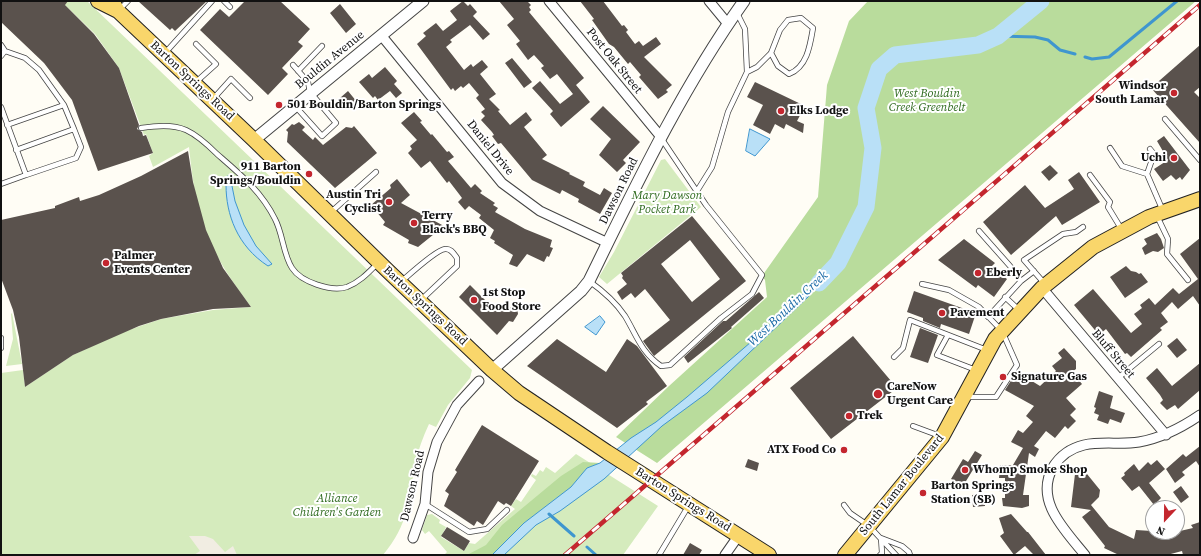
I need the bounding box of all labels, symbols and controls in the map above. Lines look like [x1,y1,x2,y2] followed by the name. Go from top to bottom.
[583,25,645,97] street label: Post Oak Street
[293,28,367,92] street label: Bouldin Avenue
[147,38,237,124] street label: Barton Springs Road
[1095,79,1166,107] place label: Windsor South Lamar
[889,87,965,115] park label: West Bouldin Creek Greenbelt
[1169,88,1179,98] marker: Windsor South Lamar
[287,98,441,112] place label: 501 Bouldin/Barton Springs
[274,100,284,110] marker: 501 Bouldin/Barton Springs
[789,104,849,118] place label: Elks Lodge
[776,106,786,116] marker: Elks Lodge
[463,118,517,178] street label: Daniel Drive
[1141,151,1166,165] place label: Uchi
[1169,153,1179,163] marker: Uchi
[597,155,641,227] street label: Dawson Road
[210,160,301,188] place label: 911 Barton Springs/Bouldin
[304,169,314,179] marker: 911 Barton Springs/Bouldin
[326,188,381,216] place label: Austin Tri Cyclist
[632,189,702,217] park label: Mary Dawson Pocket Park
[384,197,394,207] marker: Austin Tri Cyclist
[422,209,487,237] place label: Terry Black's BBQ
[409,218,419,228] marker: Terry Black's BBQ
[114,249,190,277] place label: Palmer Events Center
[101,258,111,268] marker: Palmer Events Center
[380,263,470,349] street label: Barton Springs Road
[986,266,1022,280] place label: Eberly
[745,268,831,350] water label: West Bouldin Creek
[973,268,983,278] marker: Eberly
[482,286,541,314] place label: 1st Stop Food Store
[469,295,479,305] marker: 1st Stop Food Store
[950,306,1004,320] place label: Pavement
[937,308,947,318] marker: Pavement
[1088,327,1138,381] street label: Bluff Street
[1011,370,1087,384] place label: Signature Gas
[998,372,1008,382] marker: Signature Gas
[887,380,953,408] place label: CareNow Urgent Care
[872,388,884,400] marker: CareNow Urgent Care
[857,409,883,423] place label: Trek
[844,411,854,421] marker: Trek
[857,432,947,538] street label: South Lamar Boulevard
[767,443,836,457] place label: ATX Food Co
[839,445,849,455] marker: ATX Food Co
[398,449,428,523] street label: Dawson Road
[973,463,1087,477] place label: Whomp Smoke Shop
[633,465,733,535] street label: Barton Springs Road
[960,465,970,475] marker: Whomp Smoke Shop
[931,479,1014,507] place label: Barton Springs Station (SB)
[918,488,928,498] marker: Barton Springs Station (SB)
[293,492,381,520] park label: Alliance Children's Garden
[1145,500,1185,540] north arrow
[1154,522,1167,539] text: N

